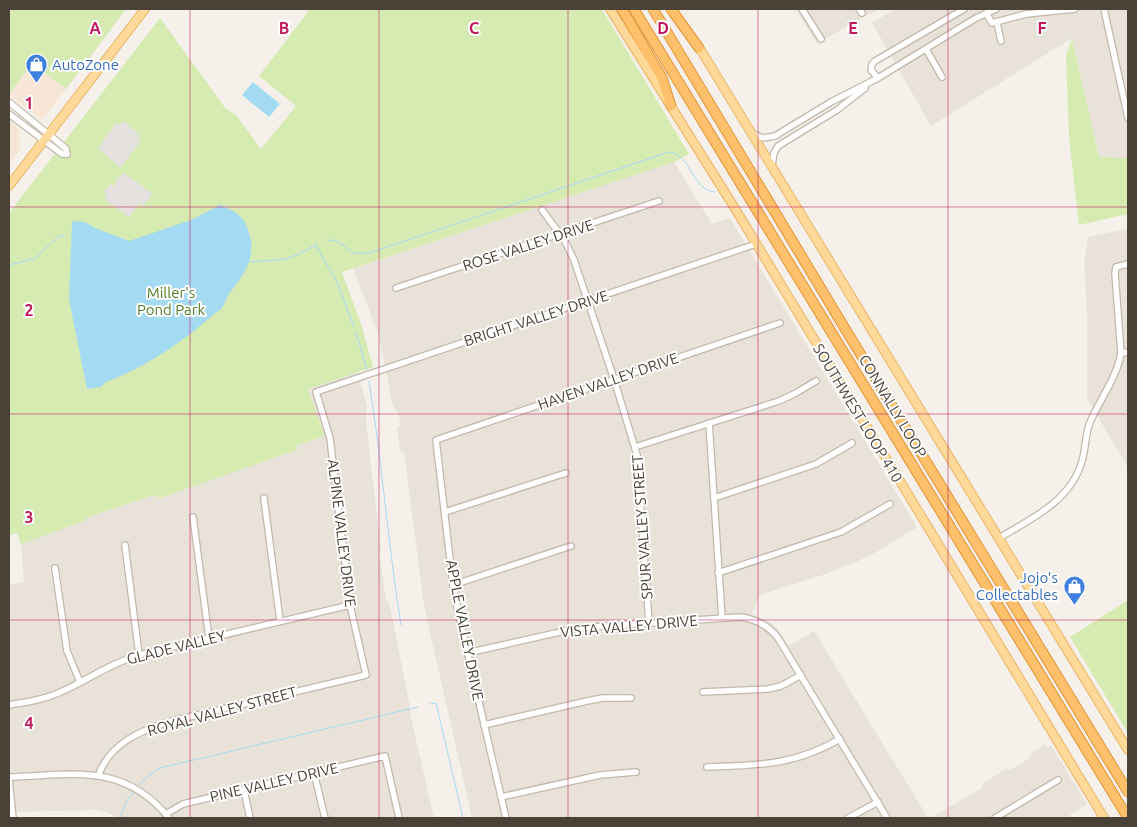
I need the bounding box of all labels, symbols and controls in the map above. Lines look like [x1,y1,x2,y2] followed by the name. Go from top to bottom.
[89,19,101,37] text: A
[279,19,289,37] text: B
[469,19,479,37] text: C
[657,19,669,37] text: D
[848,19,858,37] text: E
[1038,19,1047,37] text: F
[24,52,48,83] shop icon: AutoZone
[52,56,119,73] place label: AutoZone
[24,94,34,112] text: 1
[460,216,596,274] street label: ROSE VALLEY DRIVE
[137,284,205,318] park label: Miller's Pond Park
[462,287,610,349] street label: BRIGHT VALLEY DRIVE
[24,301,34,319] text: 2
[810,341,906,485] street label: SOUTHWEST LOOP 410
[535,349,681,413] street label: HAVEN VALLEY DRIVE
[856,351,930,461] street label: CONNALLY LOOP
[628,453,656,600] street label: SPUR VALLEY STREET
[324,458,360,608] street label: ALPINE VALLEY DRIVE
[24,508,34,526] text: 3
[443,558,487,702] street label: APPLE VALLEY DRIVE
[976,569,1058,603] place label: Jojo's Collectables
[1062,574,1086,605] shop icon: Jojo's Collectables
[560,612,698,640] street label: VISTA VALLEY DRIVE
[125,626,227,667] street label: GLADE VALLEY
[145,683,299,739] street label: ROYAL VALLEY STREET
[24,714,34,732] text: 4
[208,759,340,805] street label: PINE VALLEY DRIVE

